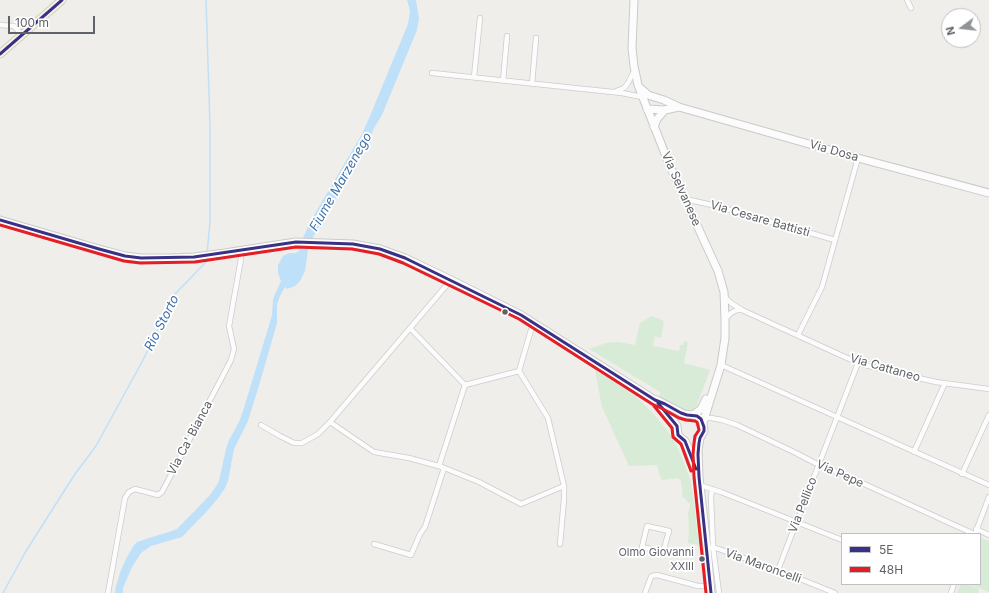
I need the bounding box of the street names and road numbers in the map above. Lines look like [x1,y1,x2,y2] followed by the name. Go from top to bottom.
[808,137,860,165] street label: Via Dosa
[658,150,704,228] street label: Via Selvanese
[708,198,812,240] street label: Via Cesare Battisti
[848,351,922,385] street label: Via Cattaneo
[164,398,216,478] street label: Via Ca' Bianca
[814,457,866,491] street label: Via Pepe
[786,475,820,535] street label: Via Pellico
[723,546,803,586] street label: Via Maroncelli

